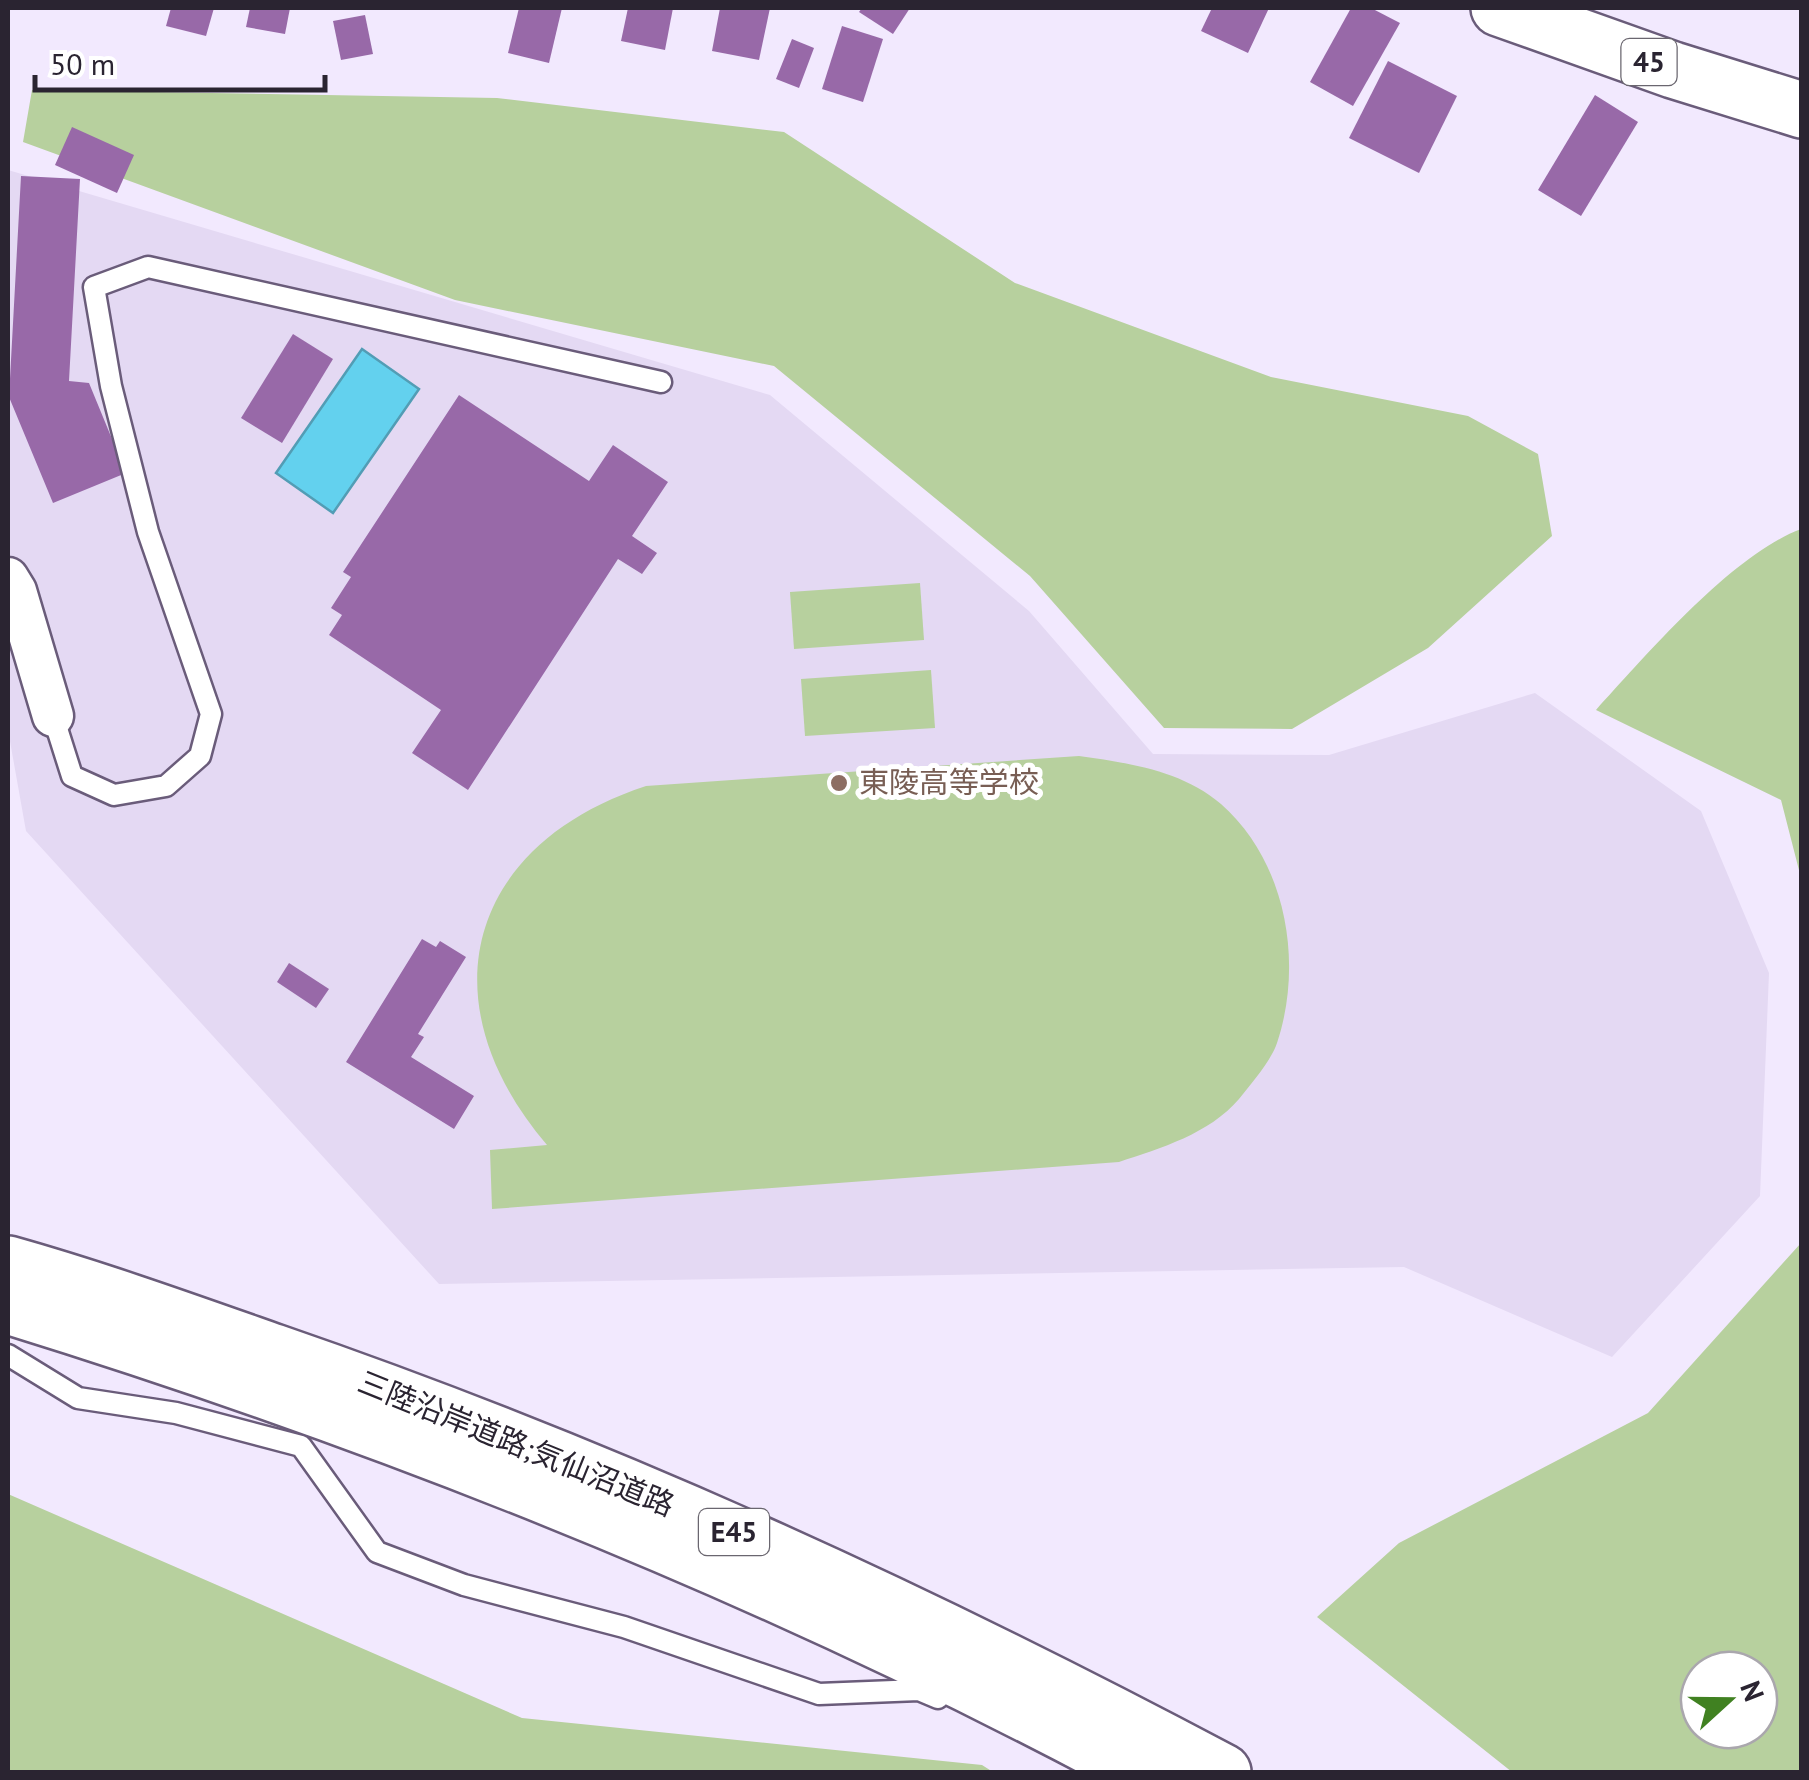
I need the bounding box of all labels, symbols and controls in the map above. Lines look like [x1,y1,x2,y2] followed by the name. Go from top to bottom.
[35,30,325,92] scale bar
[1622,39,1676,85] road number: 45
[50,44,115,83] text: 50 m
[859,762,1039,801] place label: 東陵高等学校
[828,772,850,794] marker: 東陵高等学校
[353,1361,680,1524] street label: 三陸沿岸道路;気仙沼道路
[699,1509,769,1555] road number: E45
[1679,1650,1779,1750] north arrow
[1732,1676,1773,1706] text: N

